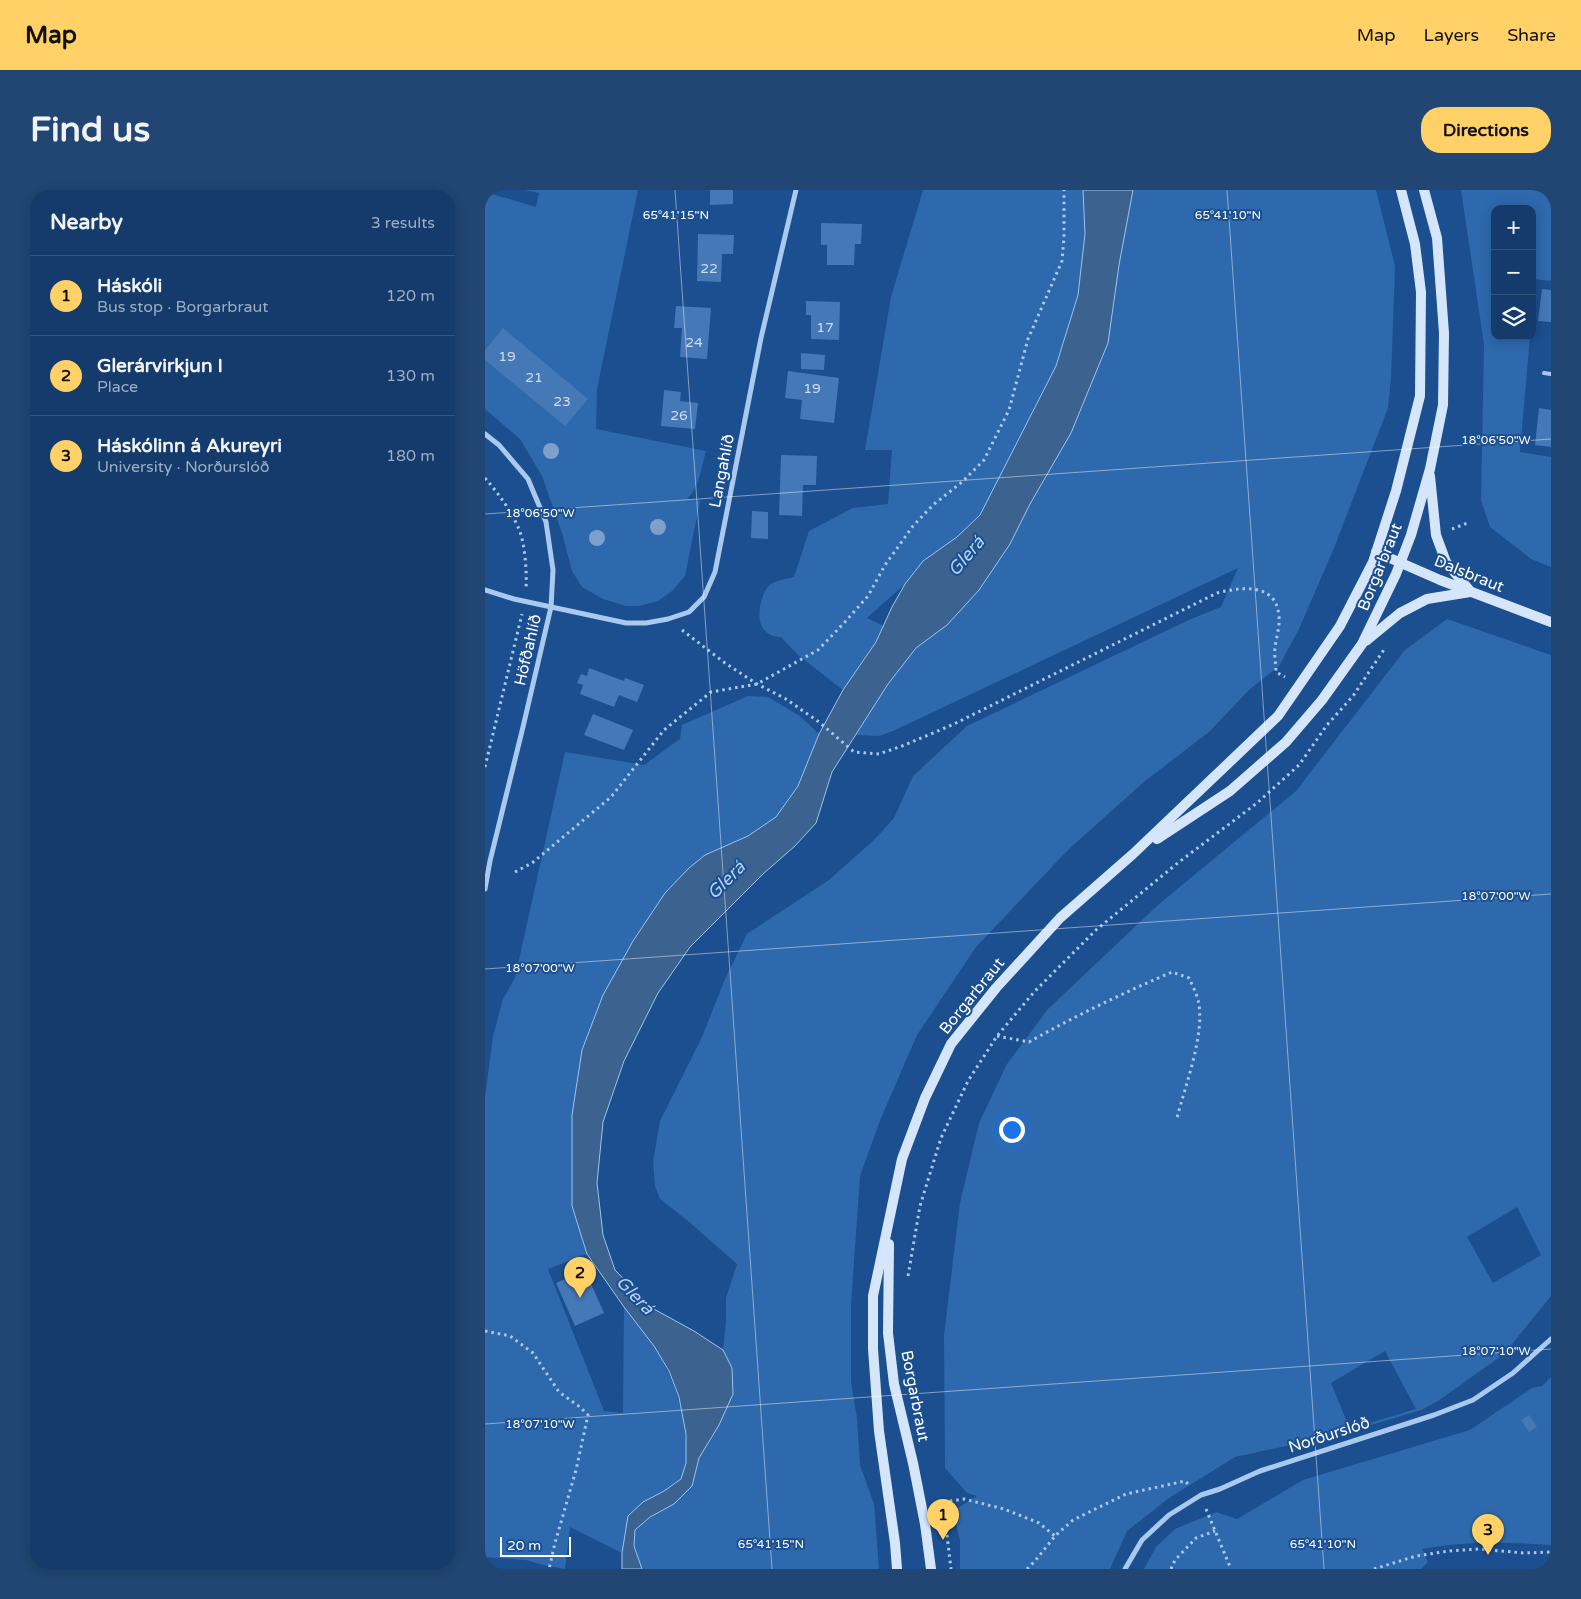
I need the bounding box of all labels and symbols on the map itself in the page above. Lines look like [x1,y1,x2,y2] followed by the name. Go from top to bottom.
[643,208,709,222] text: 65°41'15"N
[1195,208,1261,222] text: 65°41'10"N
[700,260,718,277] house number: 22
[816,319,834,336] house number: 17
[685,334,703,351] house number: 24
[498,348,516,365] house number: 19
[525,369,543,386] house number: 21
[803,380,821,397] house number: 19
[553,393,571,410] house number: 23
[670,407,688,424] house number: 26
[705,433,739,509] street label: Langahlíð
[1461,433,1531,447] text: 18°06'50"W
[505,506,575,520] text: 18°06'50"W
[1353,520,1407,614] street label: Borgarbraut
[943,531,990,580] water label: Glerá
[1431,551,1507,597] street label: Dalsbraut
[510,612,546,688] street label: Höfðahlíð
[702,856,750,904] water label: Glerá
[1461,889,1531,903] text: 18°07'00"W
[935,954,1009,1038] street label: Borgarbraut
[505,961,575,975] text: 18°07'00"W
[999,1117,1025,1143] your location
[564,1257,596,1298] pin: 2
[611,1271,659,1320] water label: Glerá
[1461,1344,1531,1358] text: 18°07'10"W
[896,1349,934,1443] street label: Borgarbraut
[1286,1412,1372,1458] street label: Norðurslóð
[505,1417,575,1431] text: 18°07'10"W
[927,1499,959,1540] pin: 1
[1472,1514,1504,1555] pin: 3
[500,1534,571,1557] scale bar
[738,1537,804,1551] text: 65°41'15"N
[1290,1537,1356,1551] text: 65°41'10"N

